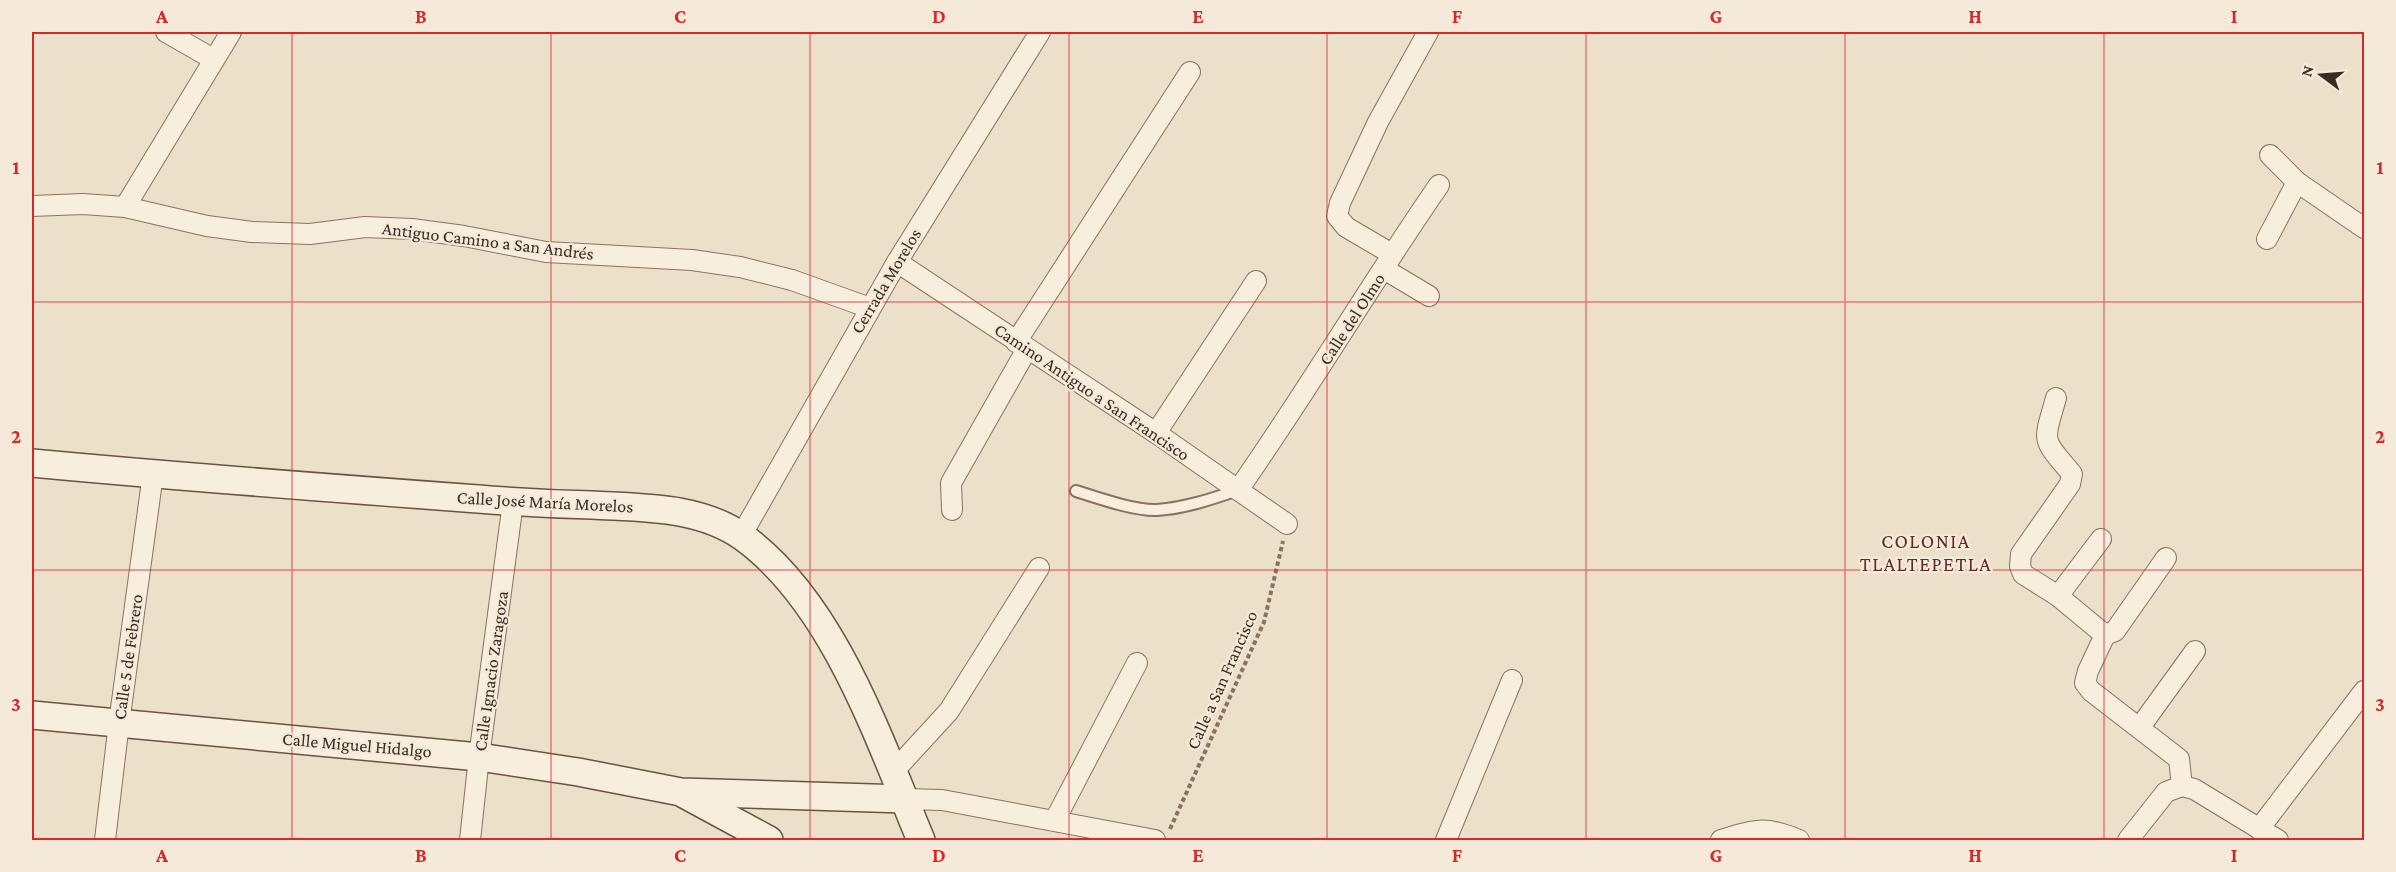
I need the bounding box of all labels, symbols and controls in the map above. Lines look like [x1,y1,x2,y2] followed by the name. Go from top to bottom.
[155,5,169,27] text: A
[415,5,427,27] text: B
[674,5,686,27] text: C
[932,5,946,27] text: D
[1192,5,1204,27] text: E
[1452,5,1463,27] text: F
[1710,5,1723,27] text: G
[1968,5,1982,27] text: H
[2231,5,2238,27] text: I
[2291,45,2351,105] north arrow
[2297,63,2317,79] text: N
[12,156,20,178] text: 1
[2376,156,2384,178] text: 1
[381,218,595,264] street label: Antiguo Camino a San Andrés
[847,225,925,337] street label: Cerrada Morelos
[1315,269,1389,369] street label: Calle del Olmo
[991,319,1193,465] street label: Camino Antiguo a San Francisco
[11,425,21,447] text: 2
[2375,425,2385,447] text: 2
[456,487,634,517] street label: Calle José María Morelos
[1860,530,1992,575] district label: COLONIA TLALTEPETLA
[470,589,512,753] street label: Calle Ignacio Zaragoza
[109,593,147,721] street label: Calle 5 de Febrero
[1182,608,1262,752] street label: Calle a San Francisco
[11,693,21,715] text: 3
[2375,693,2385,715] text: 3
[281,728,433,762] street label: Calle Miguel Hidalgo
[155,844,169,866] text: A
[415,844,427,866] text: B
[674,844,686,866] text: C
[932,844,946,866] text: D
[1192,844,1204,866] text: E
[1452,844,1463,866] text: F
[1710,844,1723,866] text: G
[1968,844,1982,866] text: H
[2231,844,2238,866] text: I

